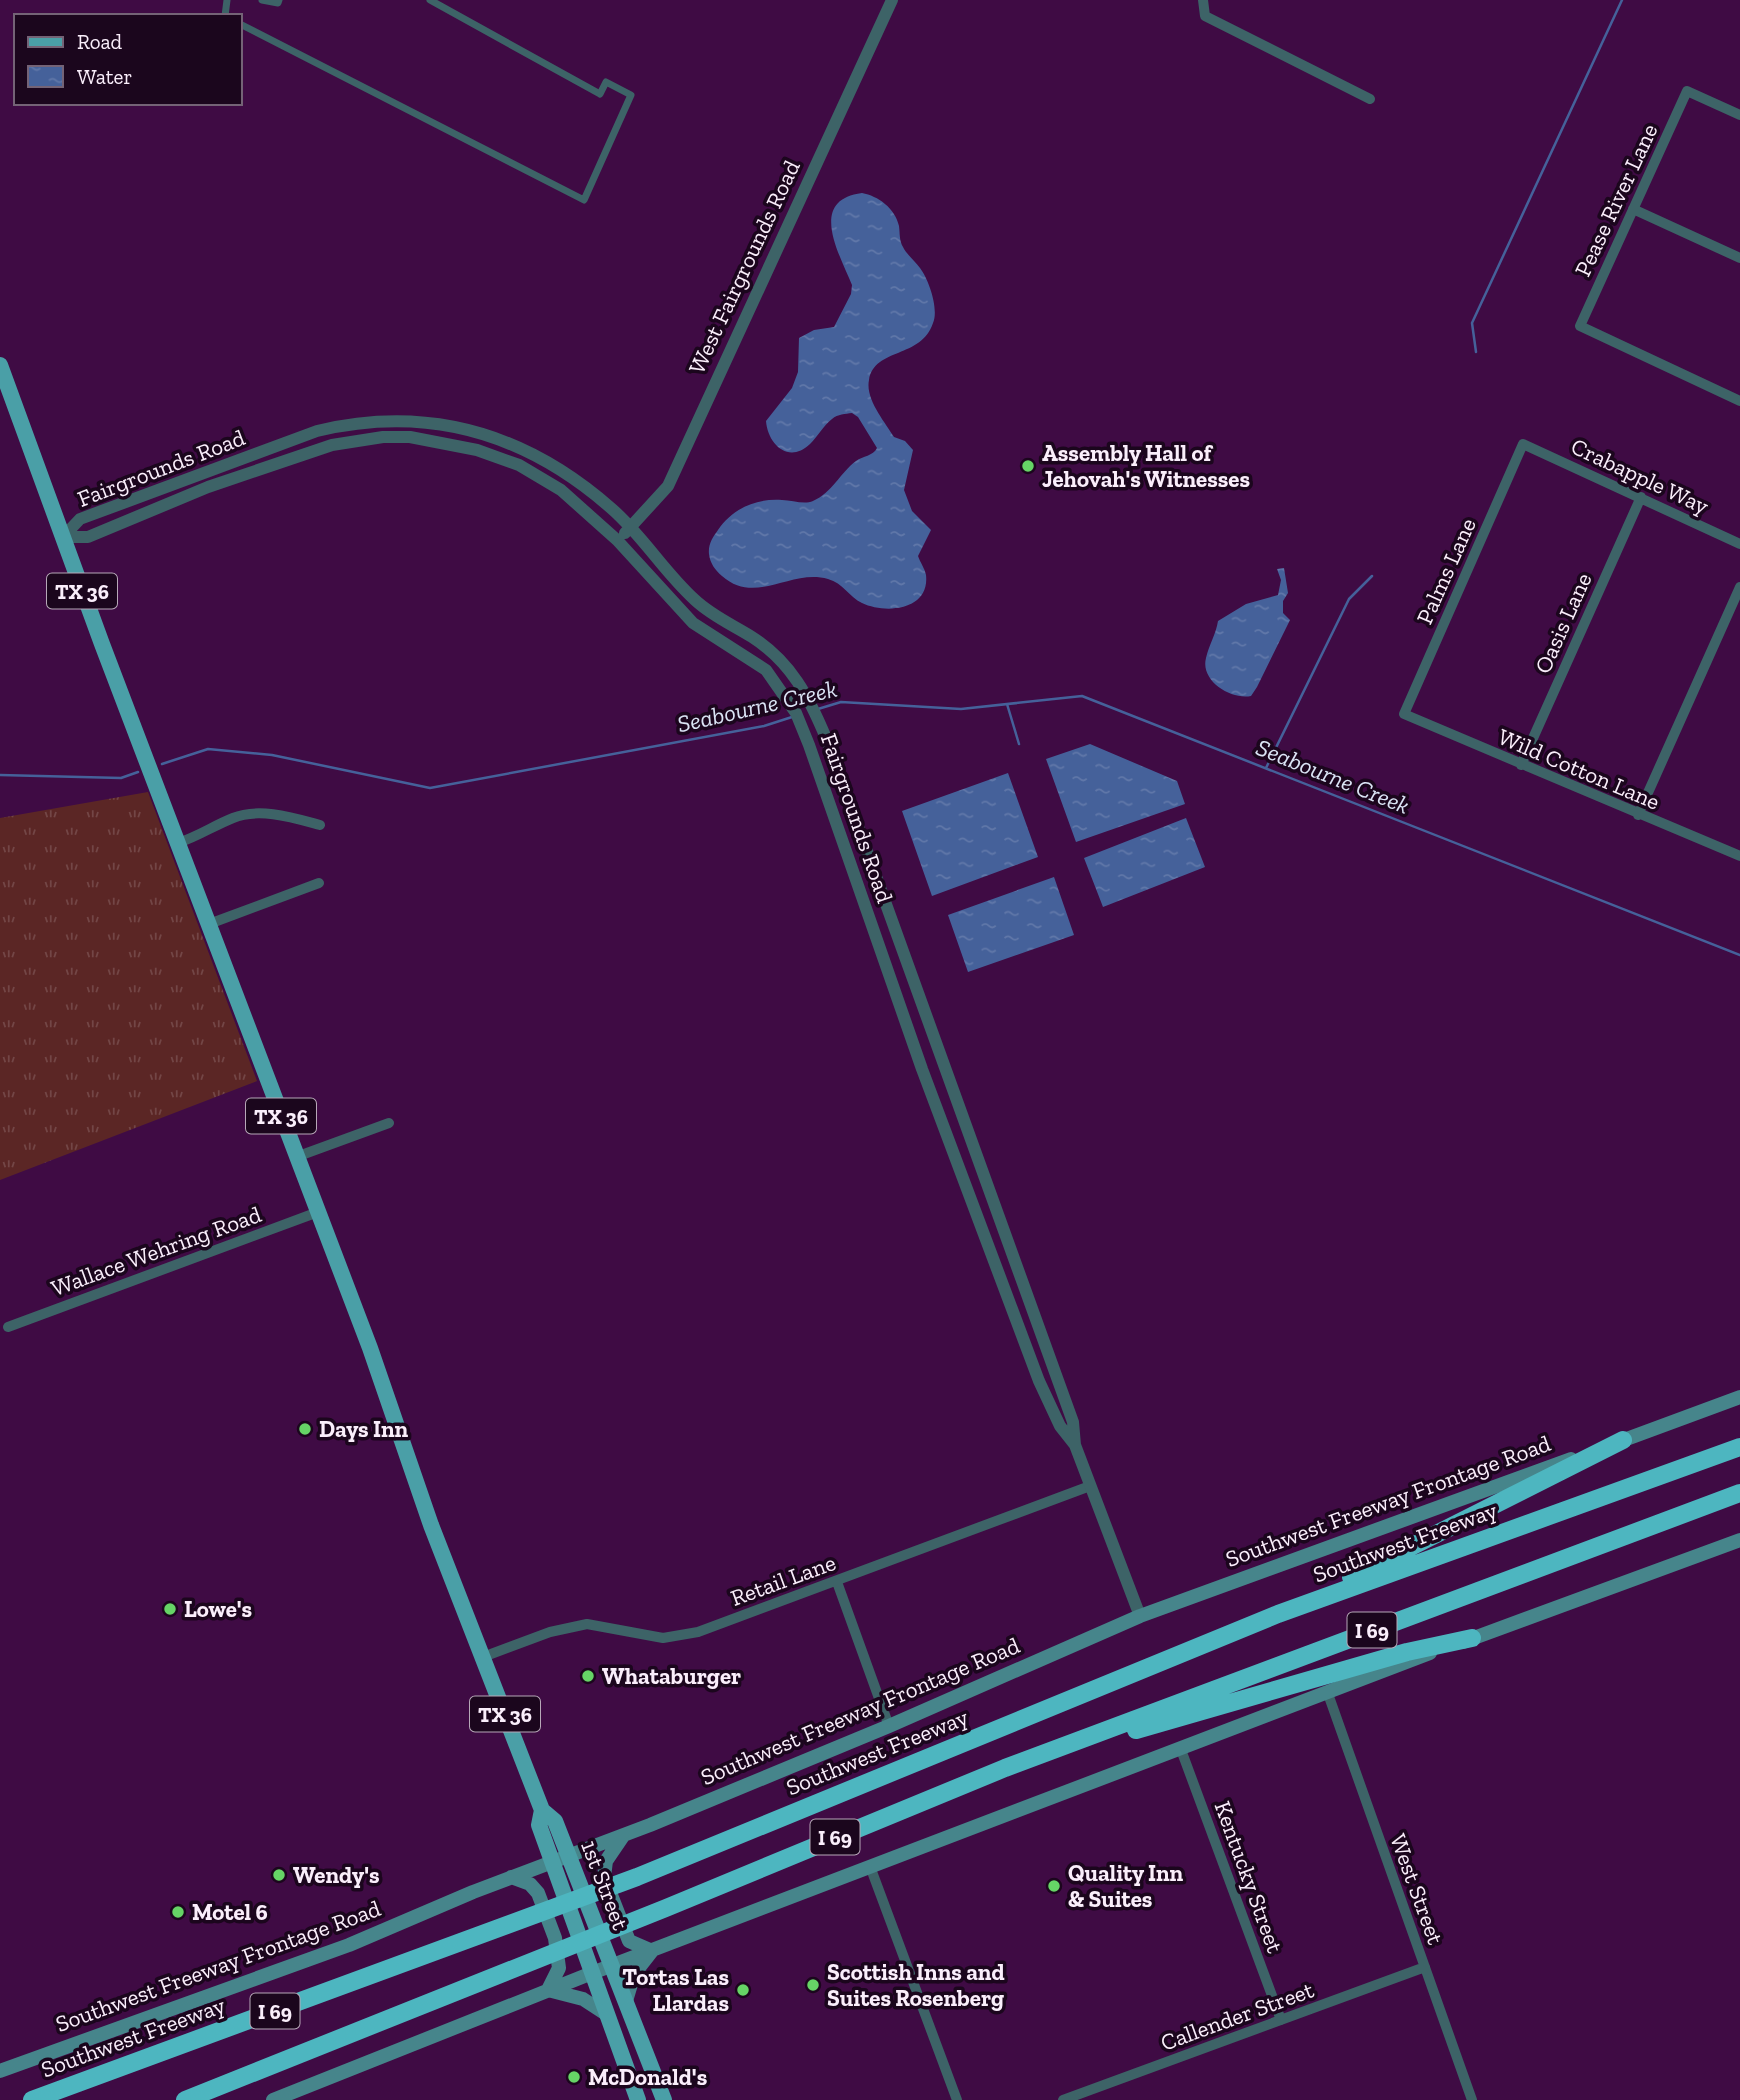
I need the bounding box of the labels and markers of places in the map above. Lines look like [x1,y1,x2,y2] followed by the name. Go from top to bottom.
[1042,439,1250,493] place label: Assembly Hall of Jehovah's Witnesses
[1020,458,1036,474] marker: Assembly Hall of Jehovah's Witnesses
[319,1415,409,1443] place label: Days Inn
[297,1421,313,1437] marker: Days Inn
[184,1595,252,1623] place label: Lowe's
[162,1601,178,1617] marker: Lowe's
[602,1662,741,1690] place label: Whataburger
[580,1668,596,1684] marker: Whataburger
[1068,1859,1184,1913] place label: Quality Inn & Suites
[293,1861,379,1889] place label: Wendy's
[271,1867,287,1883] marker: Wendy's
[1046,1878,1062,1894] marker: Quality Inn & Suites
[192,1898,268,1926] place label: Motel 6
[170,1904,186,1920] marker: Motel 6
[827,1958,1005,2012] place label: Scottish Inns and Suites Rosenberg
[622,1963,729,2017] place label: Tortas Las Llardas
[805,1977,821,1993] marker: Scottish Inns and Suites Rosenberg
[735,1982,751,1998] marker: Tortas Las Llardas
[588,2063,707,2091] place label: McDonald's
[566,2069,582,2085] marker: McDonald's

